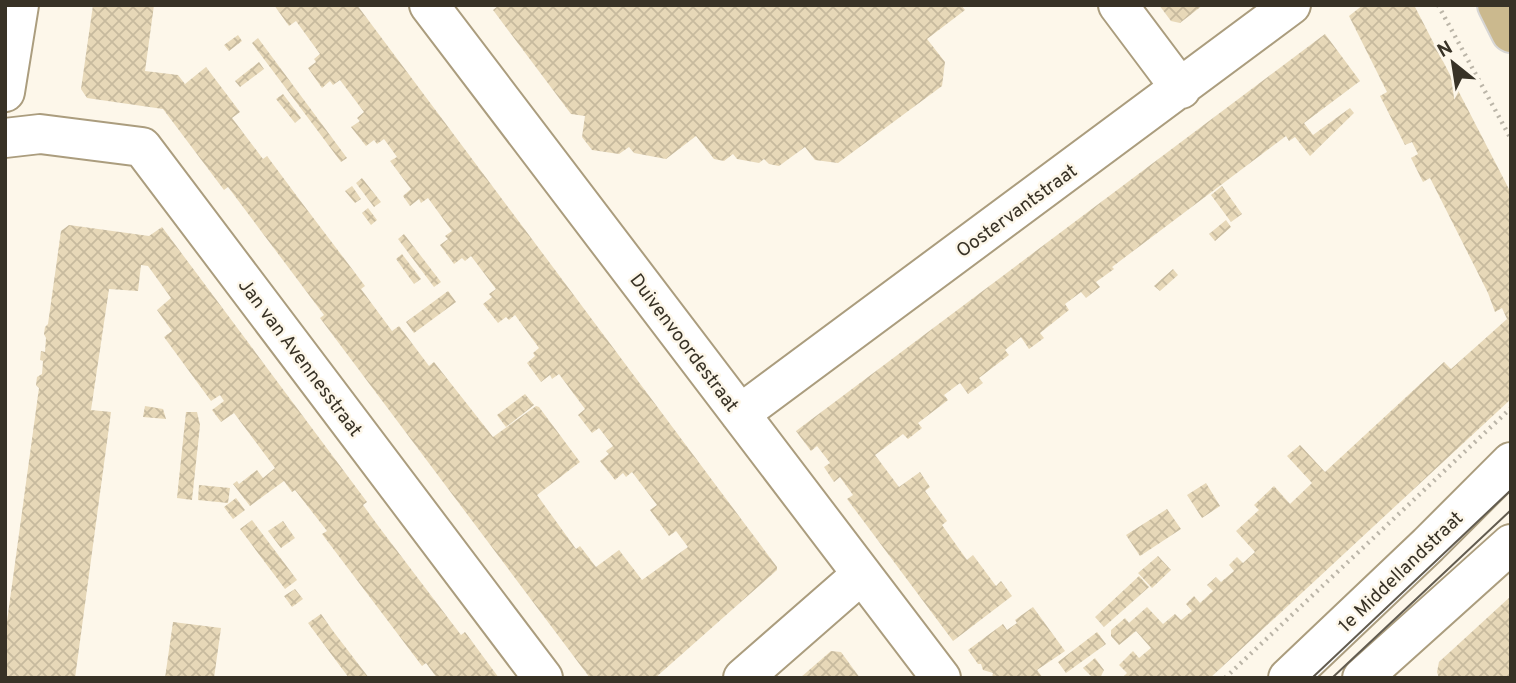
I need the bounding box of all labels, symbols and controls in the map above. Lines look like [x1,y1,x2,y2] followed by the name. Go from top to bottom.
[1418,28,1488,98] north arrow
[1434,36,1457,64] text: N
[952,160,1082,264] street label: Oostervantstraat
[624,269,743,417] street label: Duivenvoordestraat
[232,274,367,442] street label: Jan van Avennesstraat
[1334,507,1469,638] street label: 1e Middellandstraat

